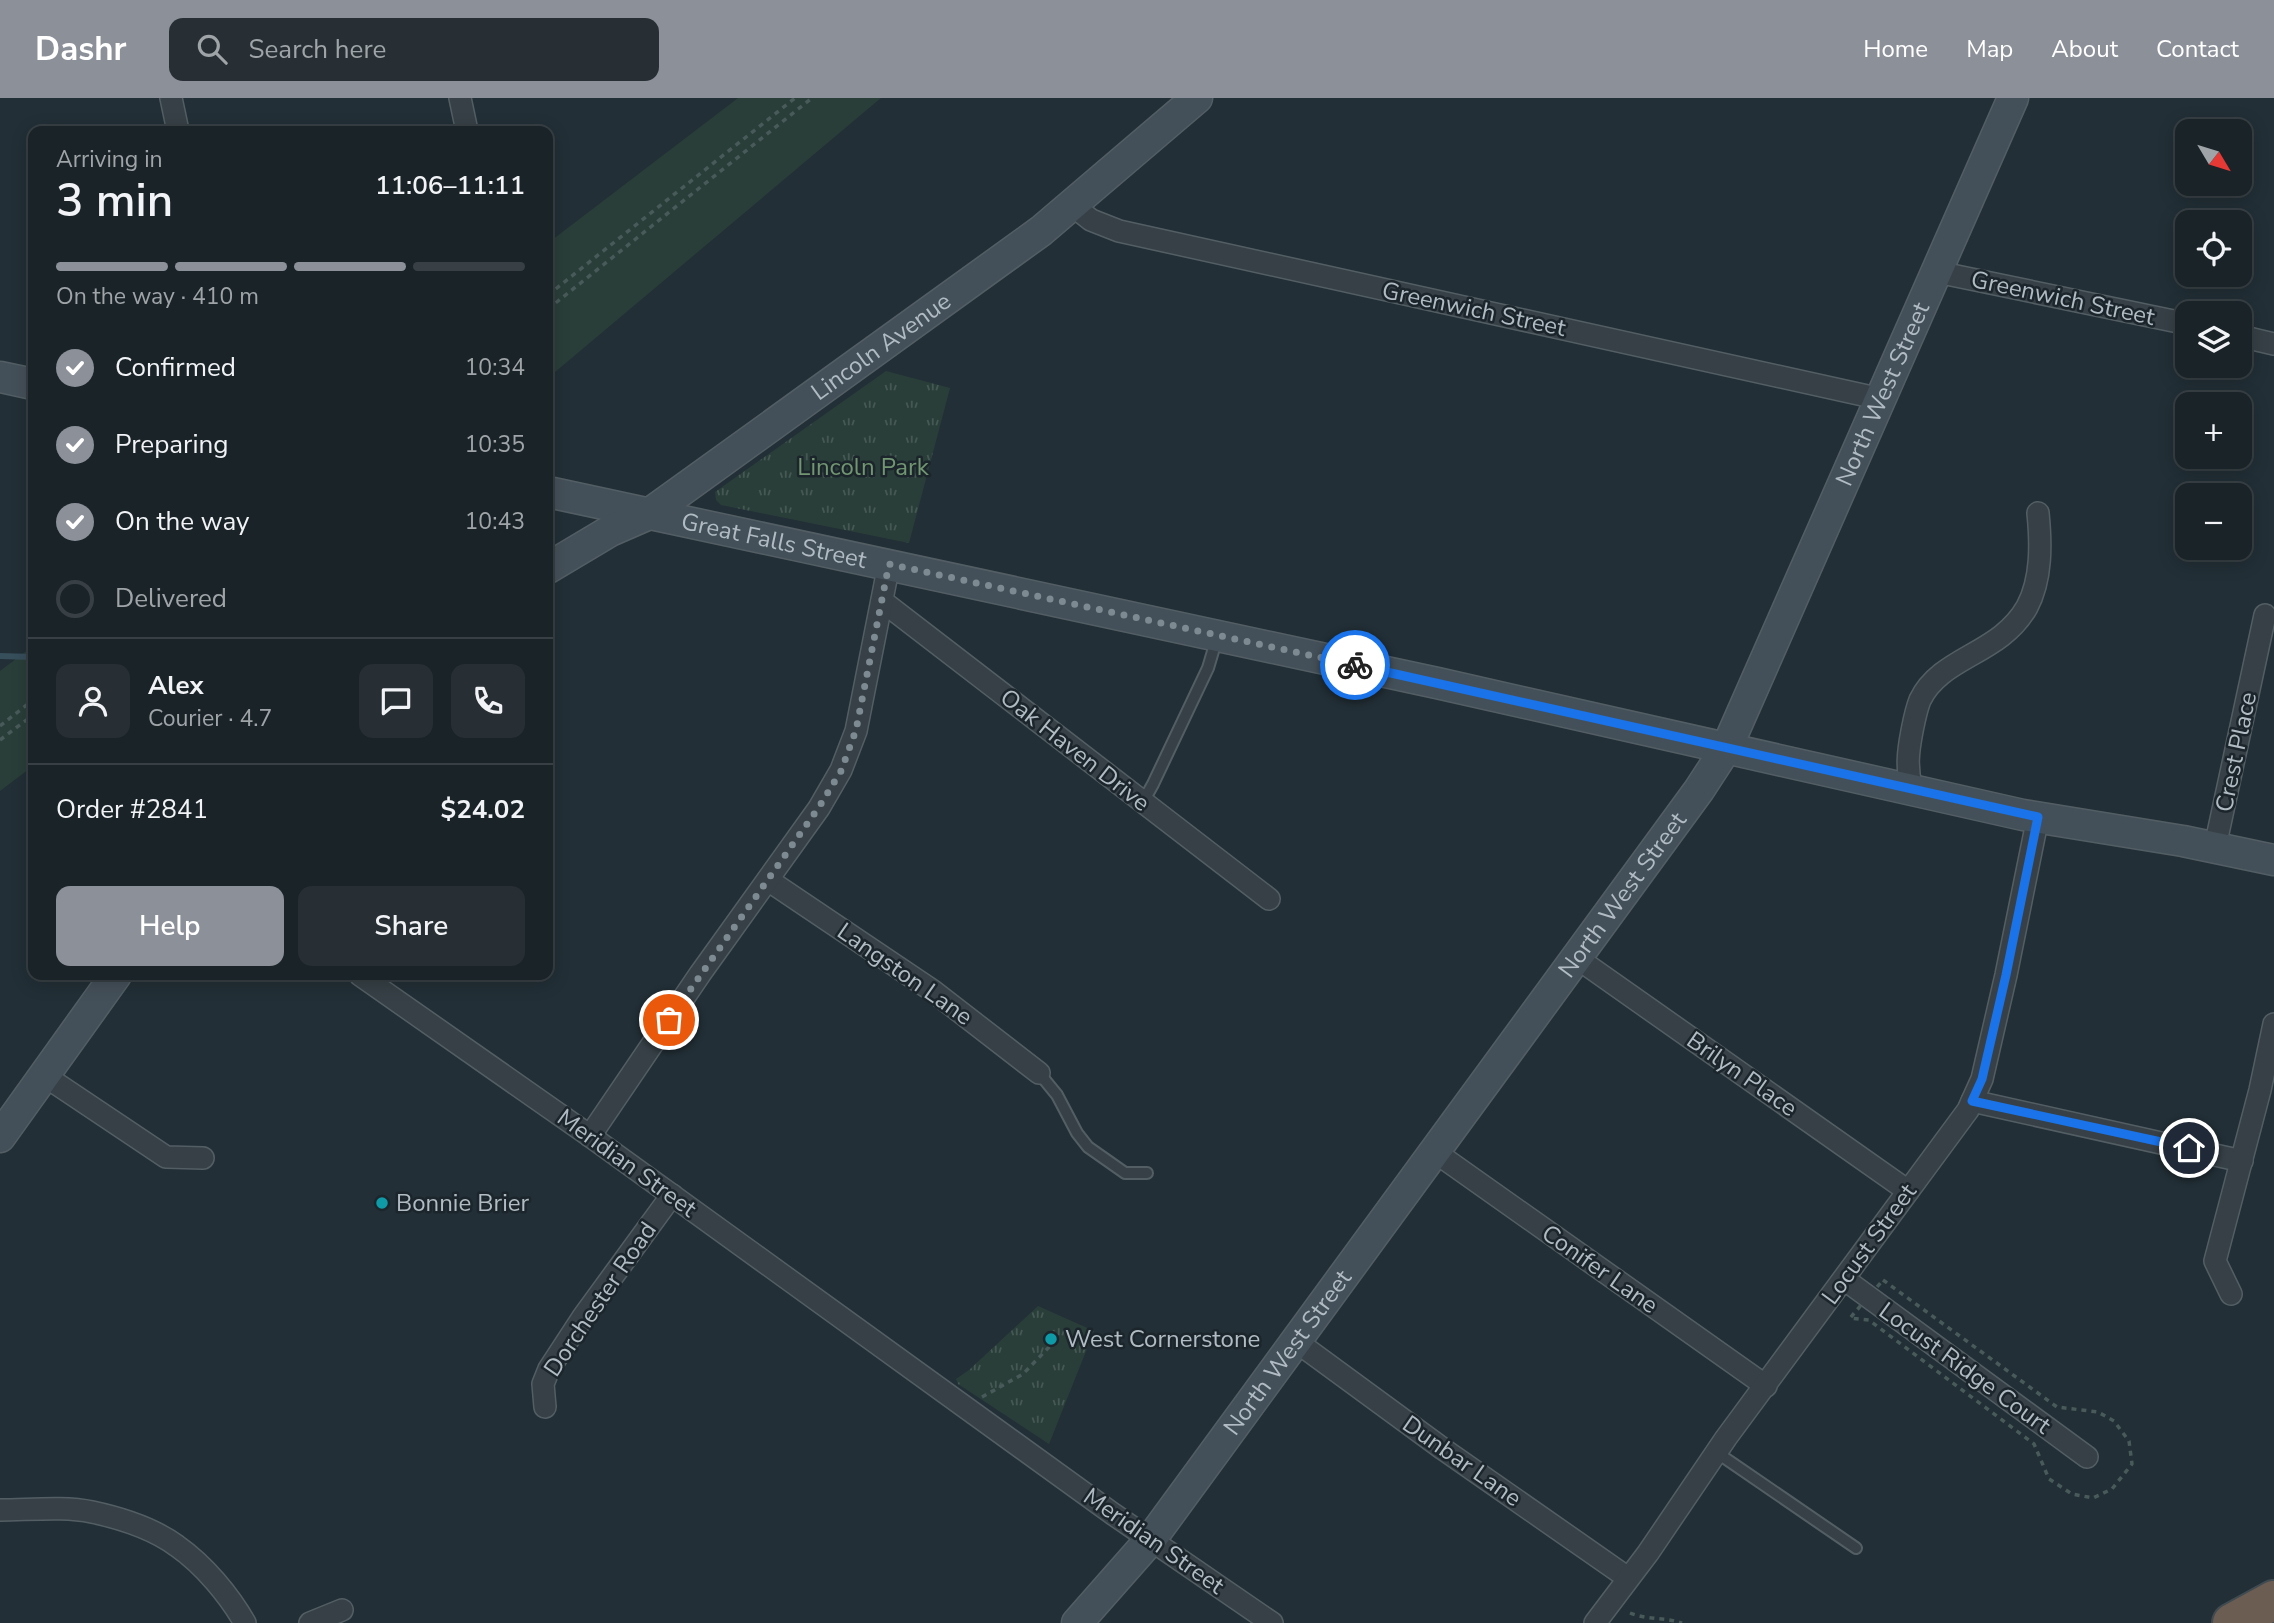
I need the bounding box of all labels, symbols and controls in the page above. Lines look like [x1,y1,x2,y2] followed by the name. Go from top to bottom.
[169,18,659,81] search box
[35,27,127,72] text: Dashr
[193,30,231,68] icon: search
[249,32,386,67] text: Search here
[1863,33,1928,65] text: Home
[1966,33,2013,65] text: Map
[2051,33,2118,65] text: About
[2156,33,2239,65] text: Contact
[2175,119,2252,196] north arrow
[2175,119,2252,560] map controls
[56,144,163,175] text: Arriving in
[375,168,525,203] text: 11:06–11:11
[56,169,173,232] text: 3 min
[2175,210,2252,287] button: locate
[1968,263,2158,333] street label: Greenwich Street
[1379,274,1569,344] street label: Greenwich Street
[56,281,259,312] text: On the way · 410 m
[805,285,957,408] street label: Lincoln Avenue
[1828,297,1937,491] street label: North West Street
[2175,301,2252,378] button: layers
[56,349,94,387] icon: check
[115,350,236,385] text: Confirmed
[465,352,525,383] text: 10:34
[2175,392,2252,469] button: +
[56,426,94,464] icon: check
[115,427,228,462] text: Preparing
[465,429,525,460] text: 10:35
[797,451,930,483] park label: Lincoln Park
[2175,483,2252,560] button: −
[56,503,94,541] icon: check
[115,504,249,539] text: On the way
[678,505,870,576] street label: Great Falls Street
[465,506,525,537] text: 10:43
[115,581,227,616] text: Delivered
[1320,630,1390,700] courier
[1336,646,1374,684] icon: bike
[56,664,130,738] button: person
[359,664,433,738] button: chat
[451,664,525,738] button: phone
[148,668,204,703] text: Alex
[994,681,1156,819] street label: Oak Haven Drive
[2208,689,2264,815] street label: Crest Place
[148,703,272,734] text: Courier · 4.7
[56,792,208,827] text: Order #2841
[441,792,525,827] text: $24.02
[1551,805,1694,984] street label: North West Street
[56,886,284,966] button: Help
[298,886,525,966] button: Share
[831,915,979,1033] street label: Langston Lane
[639,990,699,1050] pin
[650,1001,688,1039] icon: bag
[1680,1024,1804,1124] street label: Brilyn Place
[551,1102,704,1225] street label: Meridian Street
[2159,1118,2219,1178] pin
[2170,1129,2208,1167] icon: home
[1814,1177,1924,1311] street label: Locust Street
[396,1187,529,1219] place label: Bonnie Brier
[374,1195,390,1211] marker: Bonnie Brier
[536,1215,664,1383] street label: Dorchester Road
[1535,1217,1665,1321] street label: Conifer Lane
[1216,1263,1359,1442] street label: North West Street
[1873,1295,2058,1442] street label: Locust Ridge Court
[1065,1323,1260,1355] place label: West Cornerstone
[1043,1331,1059,1347] marker: West Cornerstone
[1396,1408,1528,1514] street label: Dunbar Lane
[1077,1481,1231,1602] street label: Meridian Street

